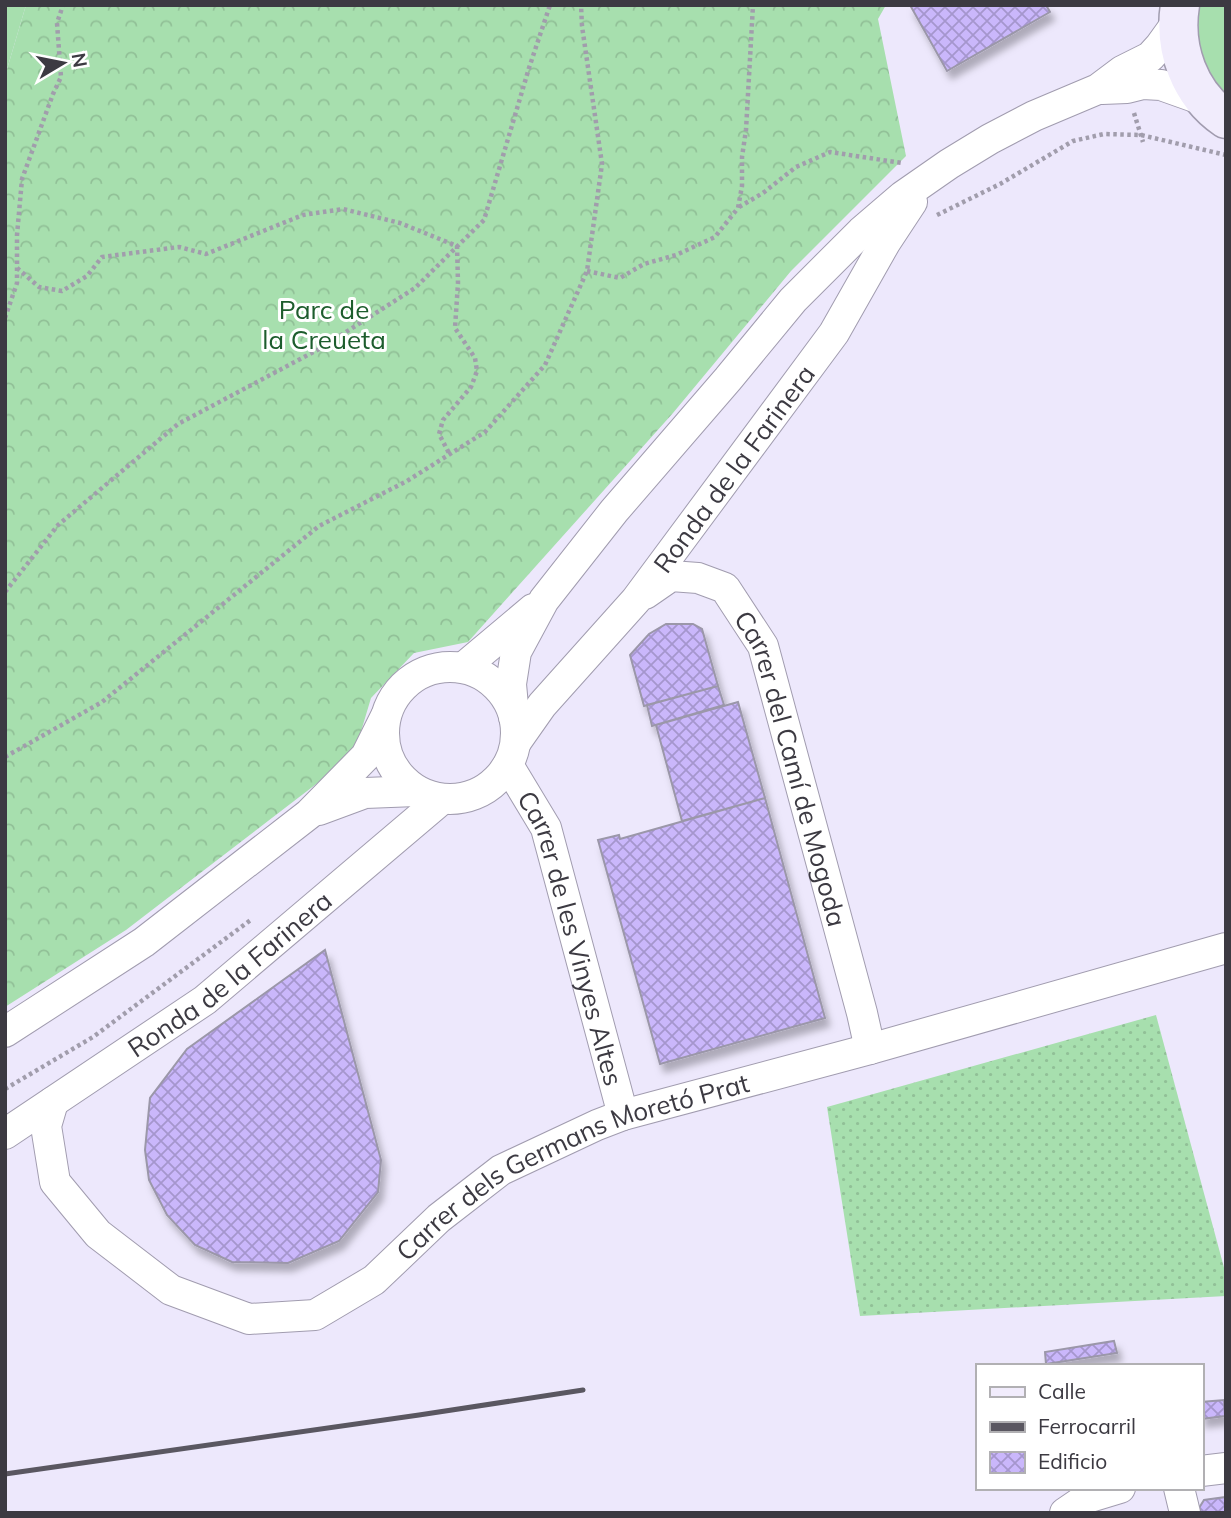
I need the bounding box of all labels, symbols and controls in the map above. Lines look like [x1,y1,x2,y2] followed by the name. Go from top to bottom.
[28,28,98,98] north arrow
[67,51,93,69] text: N
[262,293,386,356] park label: Parc de la Creueta
[646,358,822,579] street label: Ronda de la Farinera
[728,604,854,930] street label: Carrer del Camí de Mogoda
[511,784,631,1089] street label: Carrer de les Vinyes Altes
[121,884,338,1064] street label: Ronda de la Farinera
[389,1066,752,1267] street label: Carrer dels Germans Moretó Prat
[976,1364,1203,1490] legend
[1038,1378,1086,1404] text: Calle
[1038,1413,1136,1439] text: Ferrocarril
[1038,1448,1107,1474] text: Edificio

